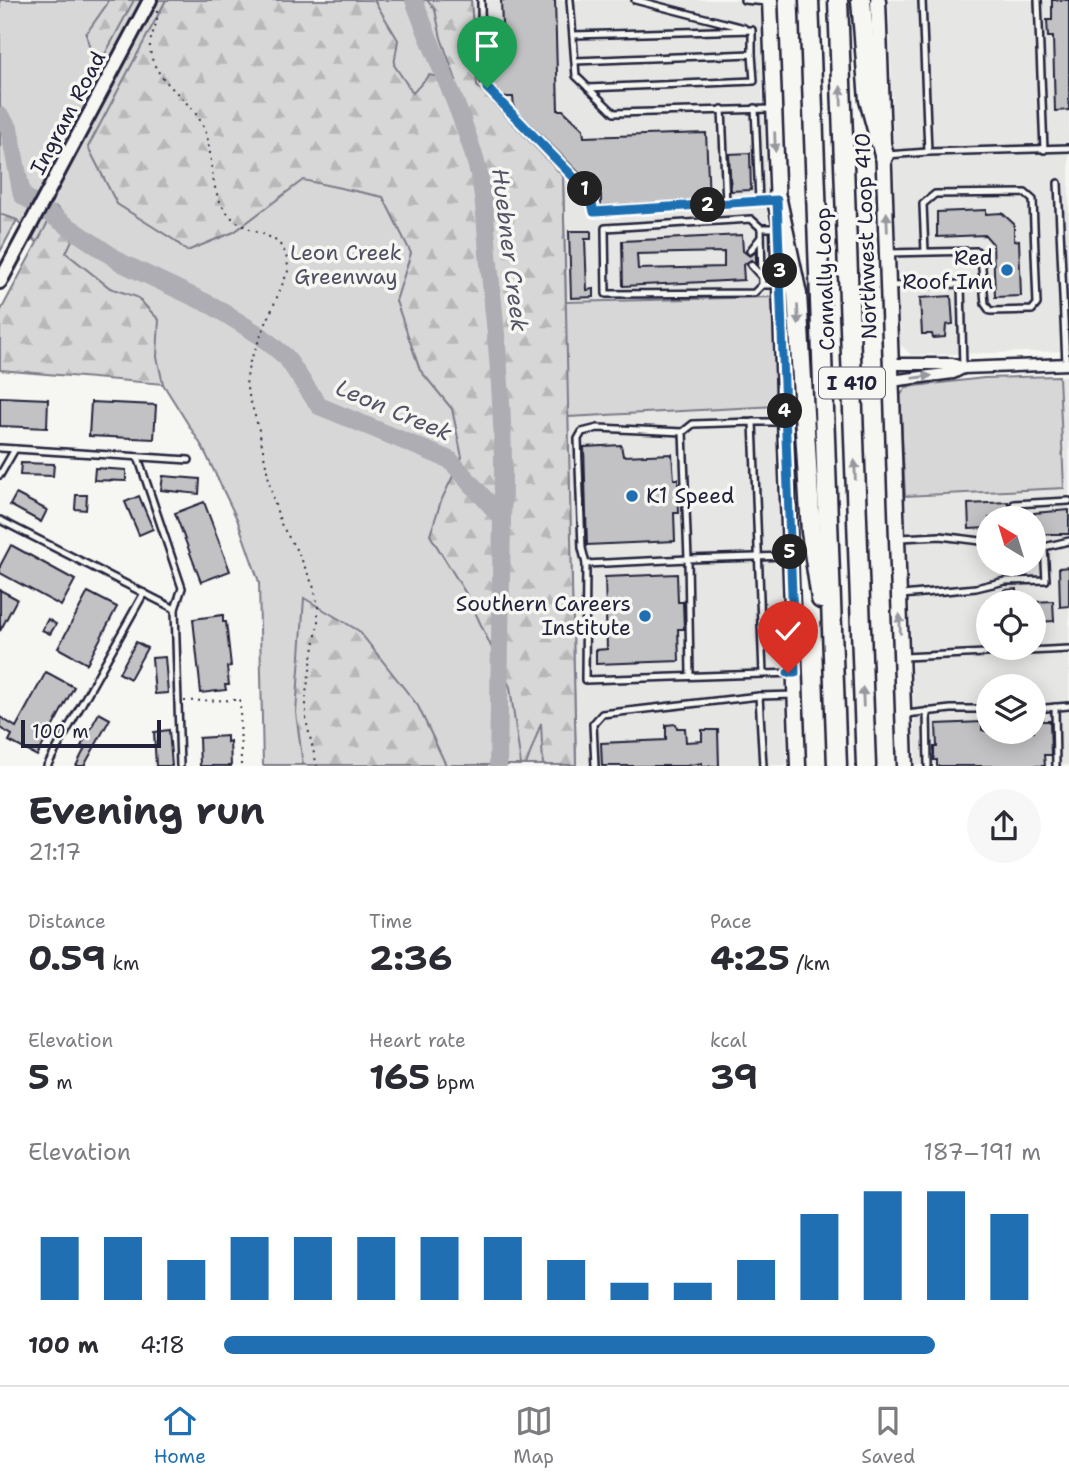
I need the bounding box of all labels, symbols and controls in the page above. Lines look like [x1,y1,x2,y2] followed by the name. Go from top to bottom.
[457,16,517,88] pin
[468,27,506,65] icon: arrive
[24,46,112,180] street label: Ingram Road
[836,84,847,106] one-way arrow
[770,131,781,153] one-way arrow
[848,132,884,340] street label: Northwest Loop 410
[485,166,535,334] water label: Huebner Creek
[568,172,602,206] pin: 1
[580,176,589,201] text: 1
[690,188,726,222] pin: 2
[701,192,714,217] text: 2
[809,207,841,351] street label: Connally Loop
[881,211,892,233] one-way arrow
[290,239,402,291] park label: Leon Creek Greenway
[902,244,993,296] place label: Red Roof Inn
[762,254,798,288] pin: 3
[773,258,786,283] text: 3
[999,262,1015,278] marker: Red Roof Inn
[793,304,804,326] one-way arrow
[819,368,885,398] road number: I 410
[911,371,933,382] one-way arrow
[331,372,457,448] water label: Leon Creek
[768,394,802,428] pin: 4
[778,398,791,423] text: 4
[849,459,860,481] one-way arrow
[646,482,734,510] place label: K1 Speed
[624,488,640,504] marker: K1 Speed
[976,506,1046,576] north arrow
[976,506,1046,744] map controls
[772,534,808,570] pin: 5
[784,539,795,564] text: 5
[456,590,631,642] place label: Southern Careers Institute
[976,590,1046,660] button: locate
[758,601,818,673] pin
[637,608,653,624] marker: Southern Careers Institute
[769,612,807,650] icon: check
[894,613,905,635] one-way arrow
[976,674,1046,744] button: layers
[858,686,869,708] one-way arrow
[21,716,161,748] scale bar
[32,719,89,744] text: 100 m
[28,785,265,836] text: Evening run
[967,789,1041,863] button: share
[28,837,81,867] text: 21:17
[28,909,106,934] text: Distance
[369,909,413,934] text: Time
[710,909,752,934] text: Pace
[28,934,106,981] text: 0.59
[369,934,452,981] text: 2:36
[710,934,790,981] text: 4:25
[106,951,139,976] text: km
[790,951,830,976] text: /km
[28,1028,113,1053] text: Elevation
[369,1028,466,1053] text: Heart rate
[710,1028,747,1053] text: kcal
[28,1053,50,1100] text: 5
[369,1053,430,1100] text: 165
[710,1053,758,1100] text: 39
[50,1070,73,1095] text: m
[430,1070,475,1095] text: bpm
[28,1137,131,1167] text: Elevation
[924,1137,1041,1167] text: 187–191 m
[28,1330,99,1360] text: 100 m
[140,1330,185,1360] text: 4:18
[154,1402,206,1469] tab: Home
[513,1402,554,1469] tab: Map
[861,1402,915,1469] tab: Saved

